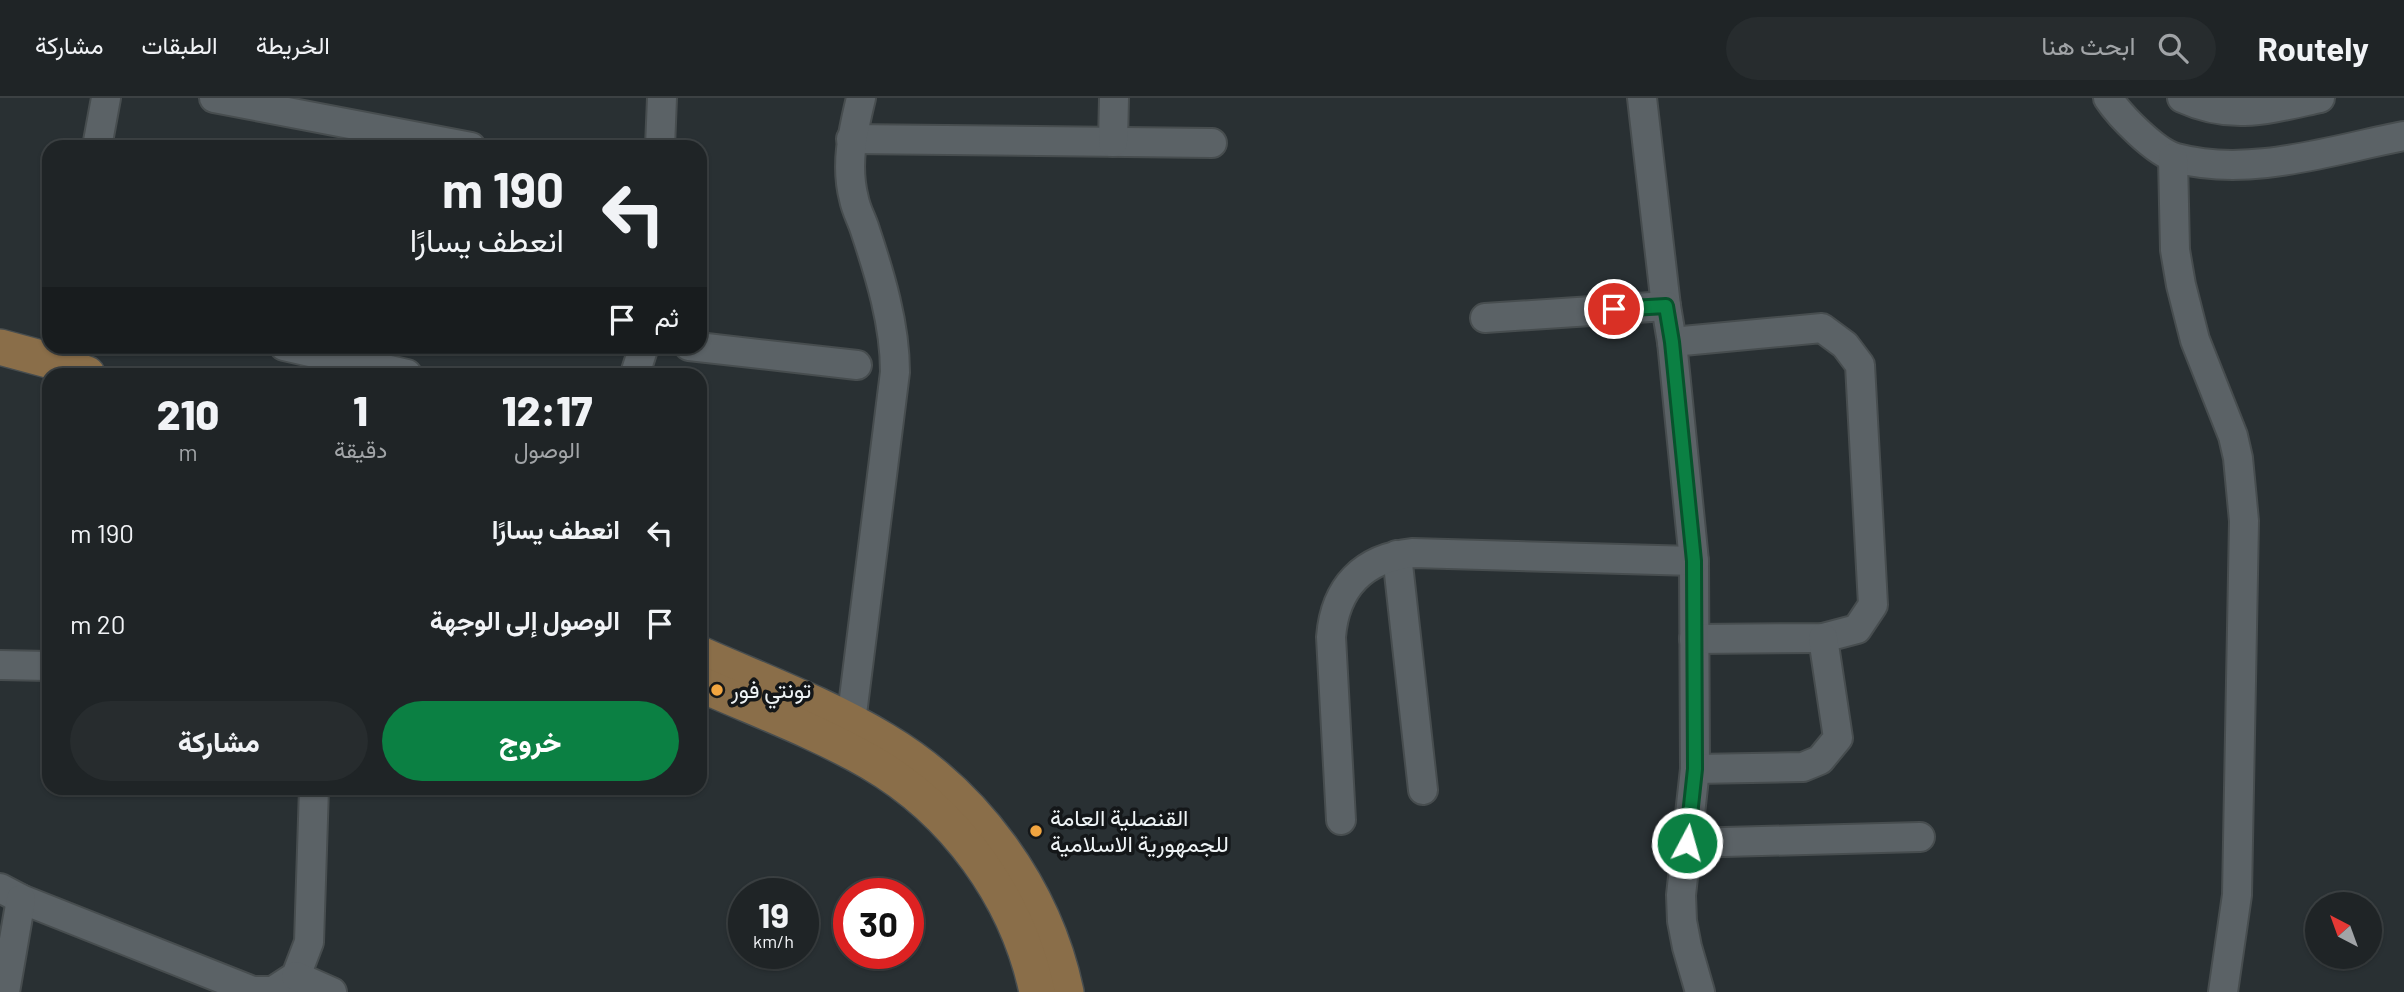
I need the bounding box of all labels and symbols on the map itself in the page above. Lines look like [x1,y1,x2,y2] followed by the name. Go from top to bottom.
[1584,279,1644,339] pin
[730,675,811,709] place label: تونتي فور
[709,682,725,698] marker: تونتي فور
[1050,803,1229,859] place label: القنصلية العامة للجمهورية الاسلامية
[1650,806,1724,880] position arrow
[1028,823,1044,839] marker: القنصلية العامة للجمهورية الاسلامية
[833,878,924,969] speed limit sign: 30
[2305,892,2382,970] north arrow

